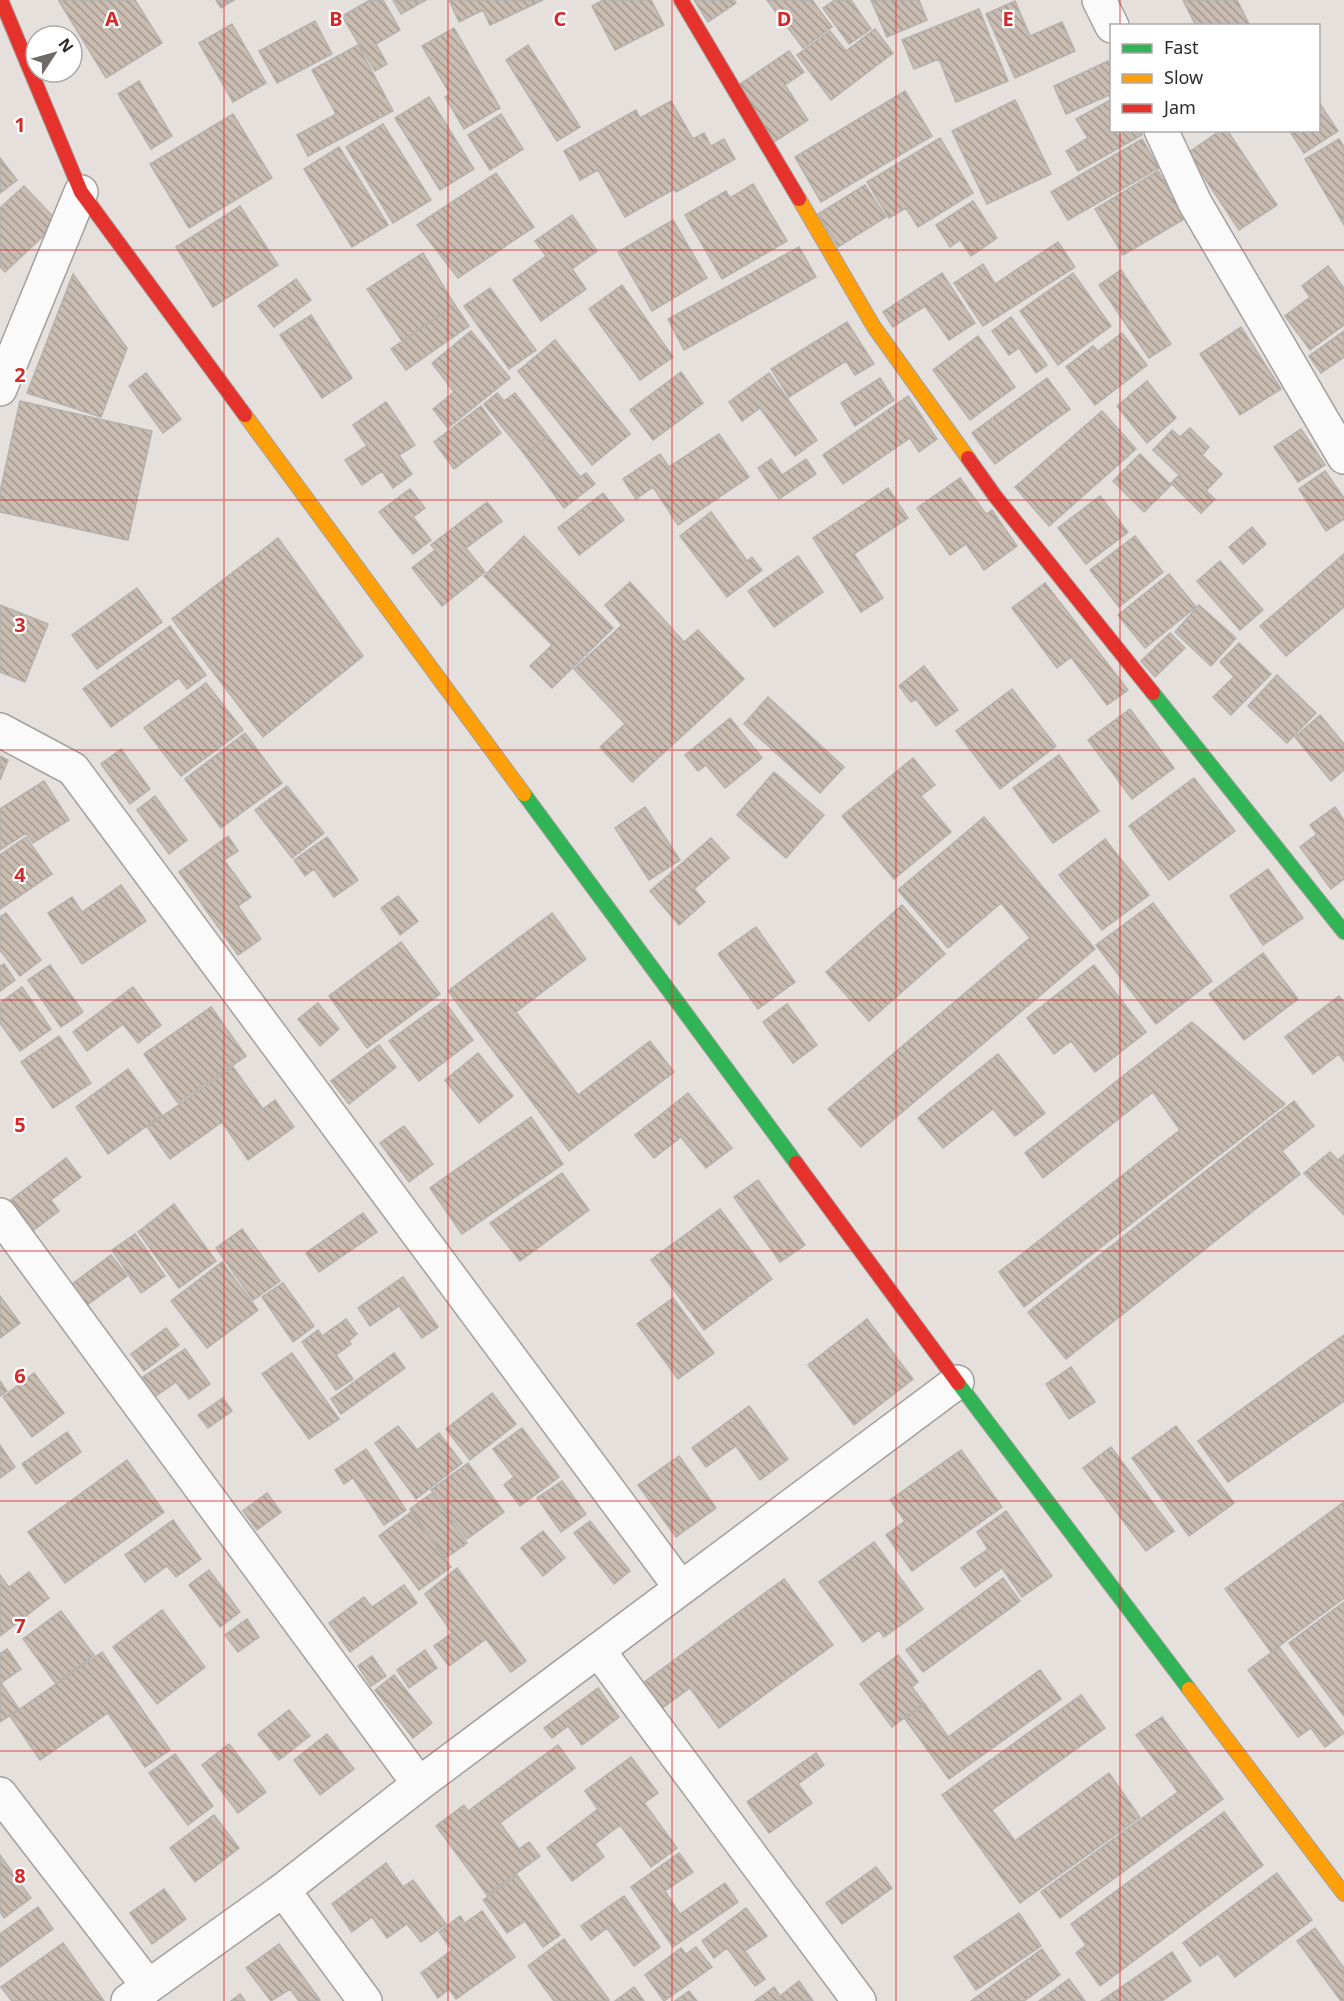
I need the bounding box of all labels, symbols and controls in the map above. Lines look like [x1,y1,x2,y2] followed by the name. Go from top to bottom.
[105,5,119,32] text: A
[329,5,343,32] text: B
[554,5,567,32] text: C
[777,5,791,32] text: D
[1002,5,1014,32] text: E
[24,24,84,84] north arrow
[1110,24,1320,132] legend
[53,33,79,57] text: N
[1164,35,1199,59] text: Fast
[1164,65,1203,89] text: Slow
[1162,95,1196,119] text: Jam
[14,111,26,138] text: 1
[14,361,26,388] text: 2
[14,611,26,638] text: 3
[14,861,26,888] text: 4
[14,1111,26,1138] text: 5
[14,1362,26,1389] text: 6
[14,1612,26,1639] text: 7
[14,1862,26,1889] text: 8

